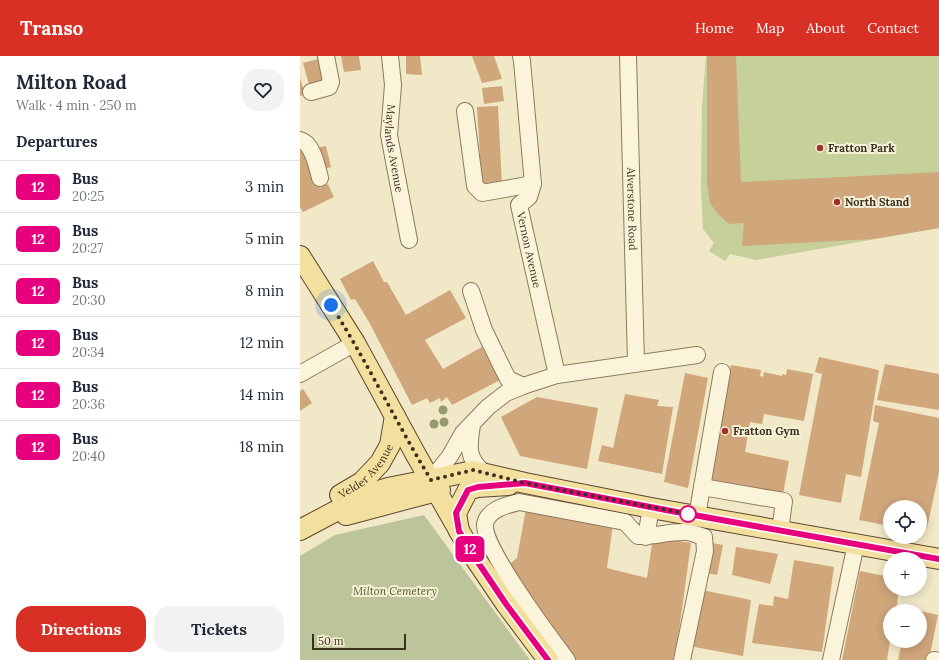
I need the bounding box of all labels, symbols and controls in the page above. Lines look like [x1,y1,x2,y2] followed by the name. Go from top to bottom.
[20,16,83,40] text: Transo
[695,19,734,37] text: Home
[756,19,784,37] text: Map
[806,19,845,37] text: About
[867,19,919,37] text: Contact
[242,69,284,111] button: heart
[16,70,127,94] text: Milton Road
[16,97,137,114] text: Walk · 4 min · 250 m
[382,104,407,193] street label: Maylands Avenue
[16,132,97,151] text: Departures
[828,141,895,155] place label: Fratton Park
[815,143,825,153] marker: Fratton Park
[624,166,640,251] street label: Alverstone Road
[72,169,98,188] text: Bus
[245,177,284,196] text: 3 min
[31,178,45,196] text: 12
[72,188,104,205] text: 20:25
[845,195,910,209] place label: North Stand
[832,197,842,207] marker: North Stand
[514,210,544,289] street label: Vernon Avenue
[72,221,98,240] text: Bus
[245,229,284,248] text: 5 min
[31,230,45,248] text: 12
[72,240,103,257] text: 20:27
[72,273,98,292] text: Bus
[245,281,284,300] text: 8 min
[31,282,45,300] text: 12
[72,292,106,309] text: 20:30
[321,295,341,315] your location
[72,325,98,344] text: Bus
[240,333,284,352] text: 12 min
[31,334,45,352] text: 12
[72,344,105,361] text: 20:34
[72,377,98,396] text: Bus
[240,385,284,404] text: 14 min
[31,386,45,404] text: 12
[72,396,105,413] text: 20:36
[733,424,800,438] place label: Fratton Gym
[720,426,730,436] marker: Fratton Gym
[72,429,98,448] text: Bus
[239,437,284,456] text: 18 min
[31,438,45,456] text: 12
[335,441,396,502] street label: Velder Avenue
[72,448,105,465] text: 20:40
[883,500,927,648] map controls
[883,500,927,544] button: locate
[679,505,697,523] unlabelled marker
[452,536,488,562] line badge: 12
[463,540,477,558] text: 12
[883,552,927,596] button: +
[353,584,437,598] park label: Milton Cemetery
[883,604,927,648] button: −
[16,606,146,652] button: Directions
[154,606,284,652] button: Tickets
[312,632,406,651] scale bar
[318,634,344,648] text: 50 m

